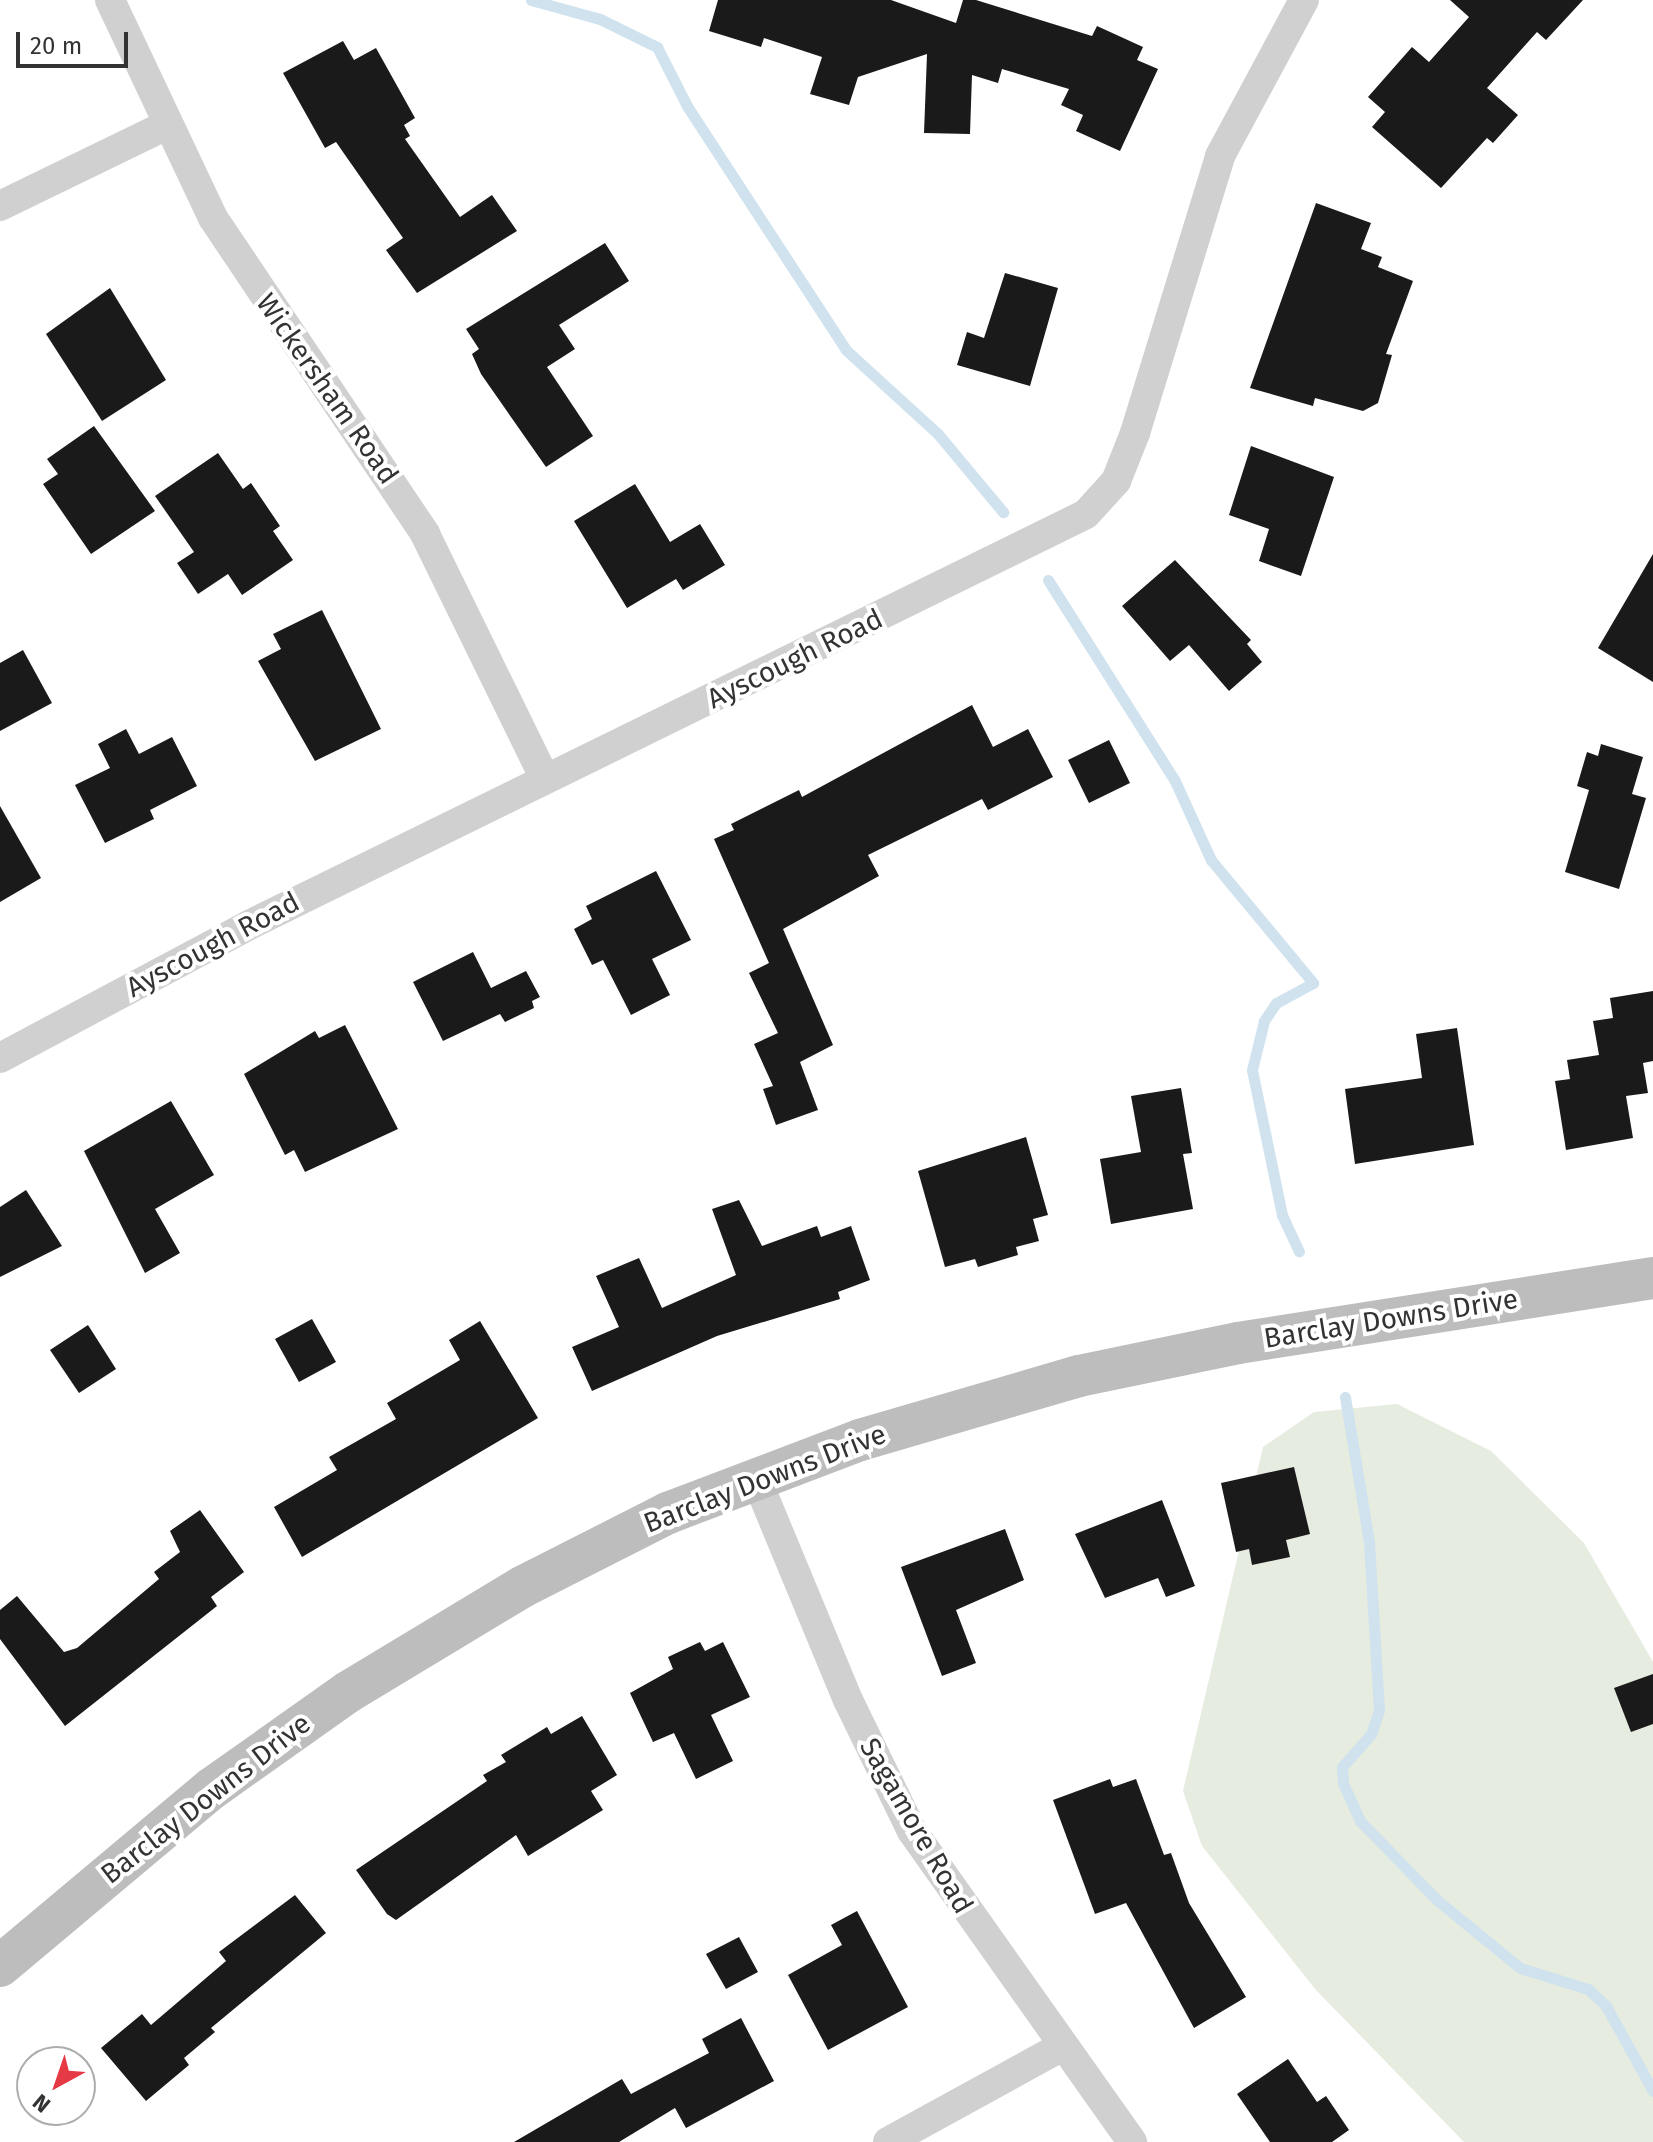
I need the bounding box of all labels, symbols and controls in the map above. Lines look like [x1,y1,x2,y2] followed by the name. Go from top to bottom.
[20,16,132,66] scale bar
[30,32,82,60] text: 20 m
[249,287,405,491] street label: Wickersham Road
[702,602,888,716] street label: Ayscough Road
[121,885,305,1005] street label: Ayscough Road
[1262,1282,1520,1356] street label: Barclay Downs Drive
[639,1417,891,1541] street label: Barclay Downs Drive
[95,1707,317,1891] street label: Barclay Downs Drive
[852,1732,980,1920] street label: Sagamore Road
[16,2046,96,2126] north arrow
[27,2088,56,2118] text: N

